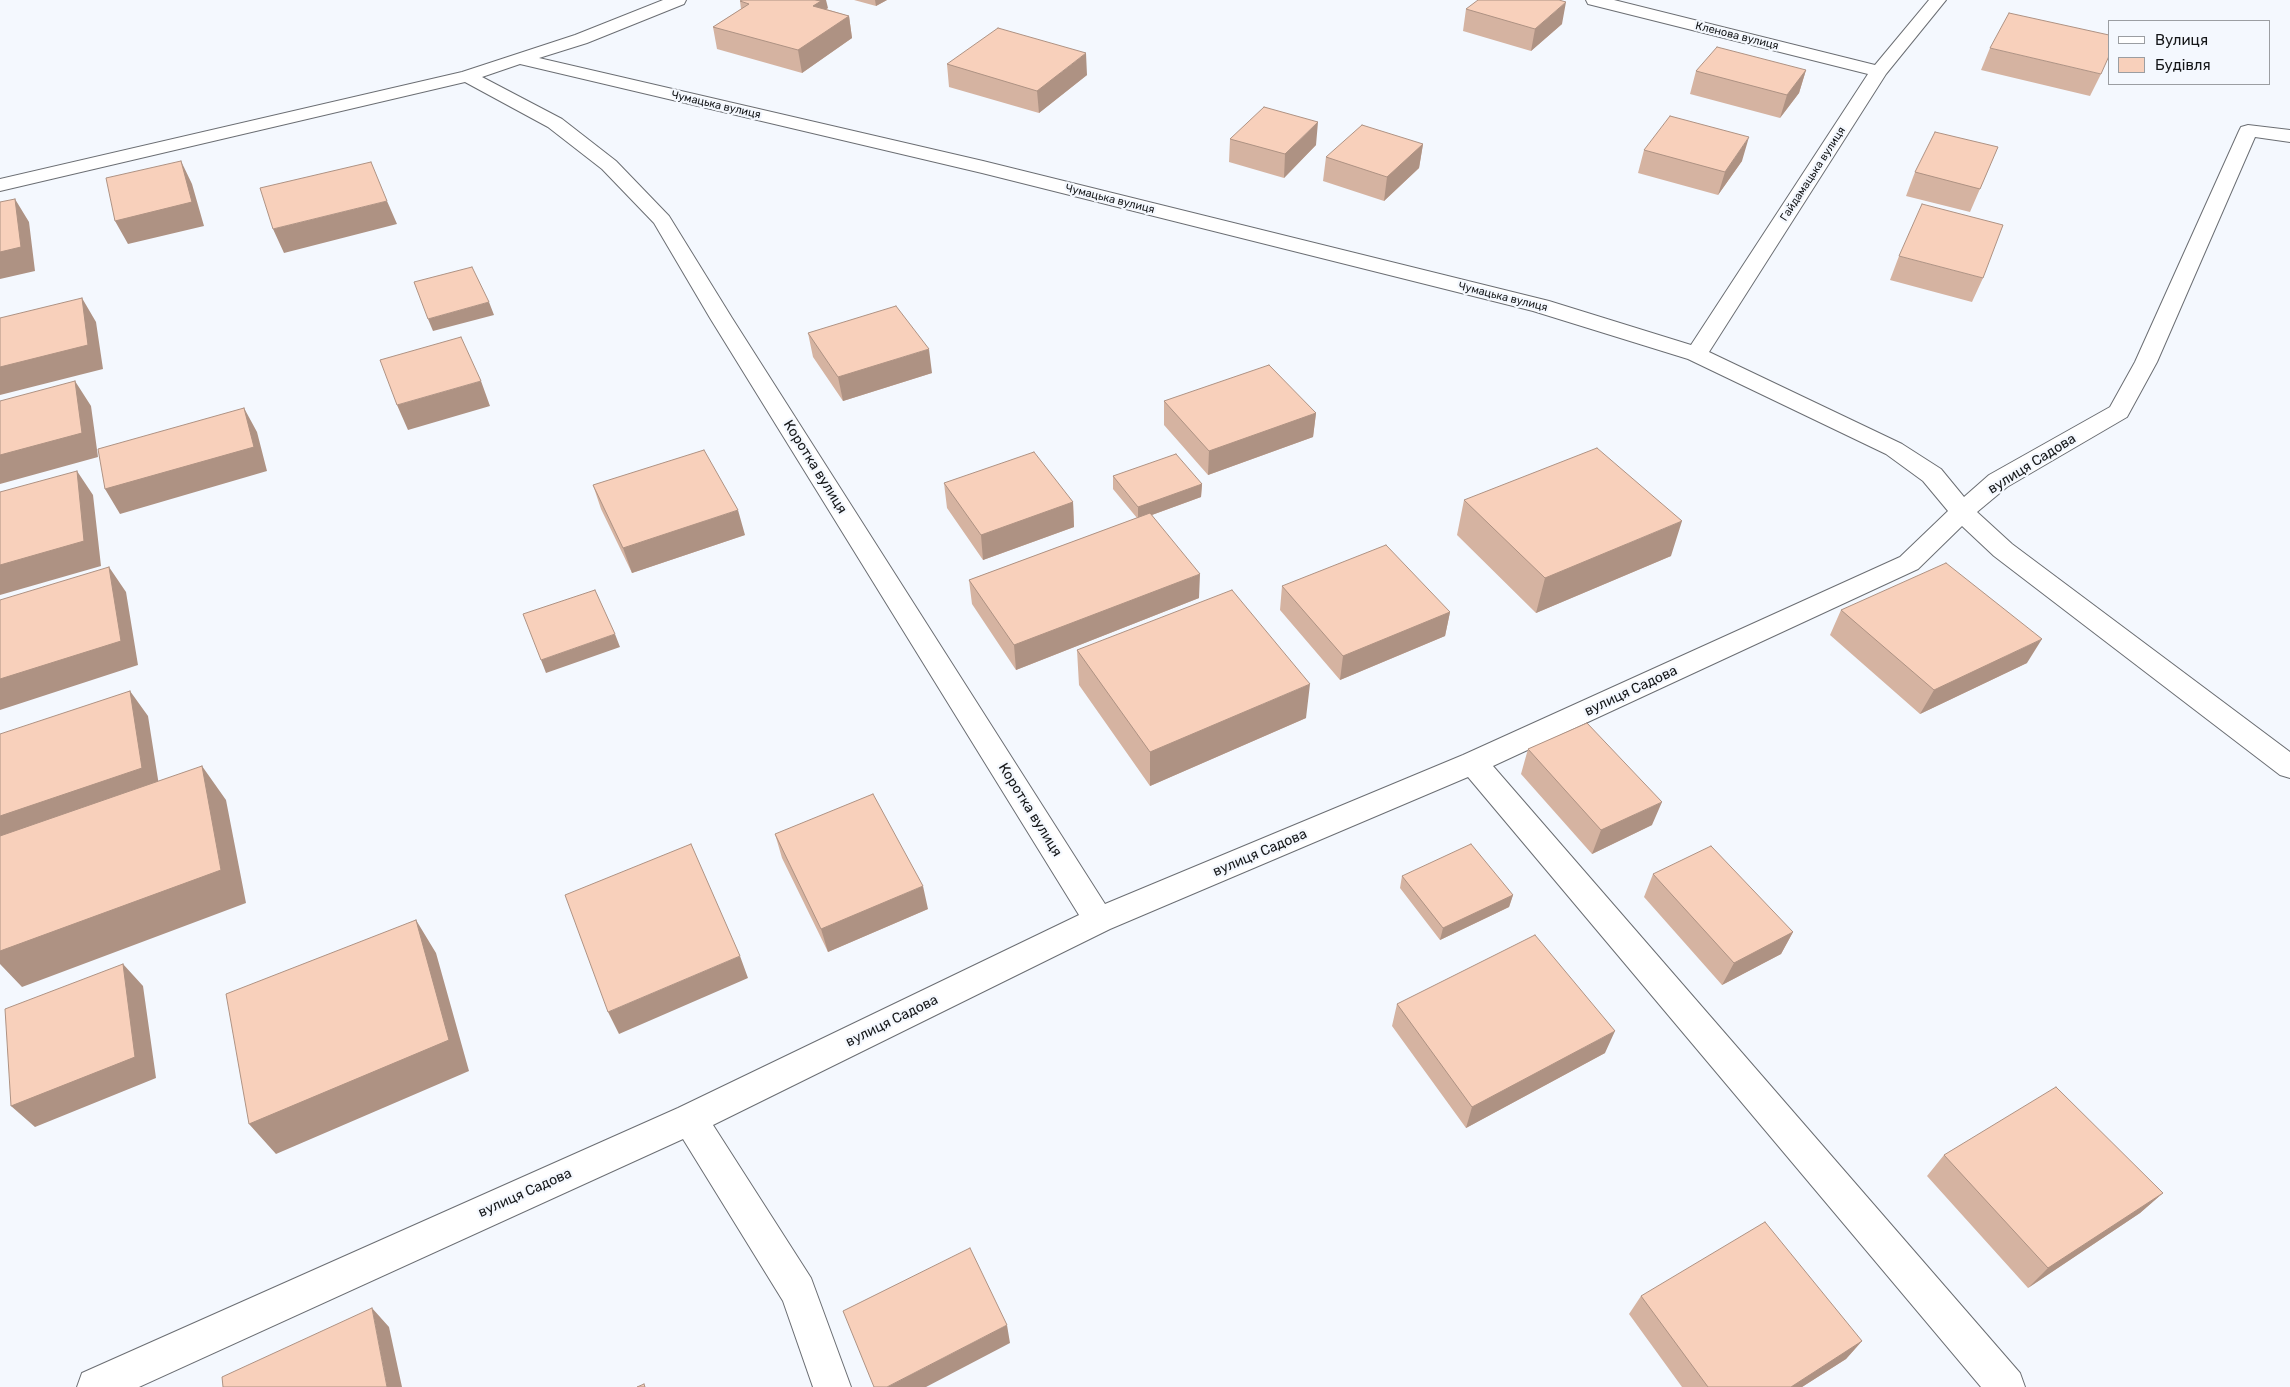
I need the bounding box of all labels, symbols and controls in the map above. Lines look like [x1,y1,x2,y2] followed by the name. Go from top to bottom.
[1694,19,1780,53] street label: Кленова вулиця
[2108,20,2270,85] legend
[2155,31,2208,49] text: Вулиця
[2155,56,2211,74] text: Будівля
[670,88,762,122] street label: Чумацька вулиця
[1778,124,1848,224] street label: Гайдамацька вулиця
[1064,182,1156,216] street label: Чумацька вулиця
[1457,280,1549,314] street label: Чумацька вулиця
[780,417,850,517] street label: Коротка вулиця
[1985,430,2079,498] street label: вулиця Садова
[1582,662,1680,720] street label: вулиця Садова
[995,760,1065,860] street label: Коротка вулиця
[1210,826,1310,880] street label: вулиця Садова
[843,991,941,1051] street label: вулиця Садова
[476,1165,574,1221] street label: вулиця Садова

